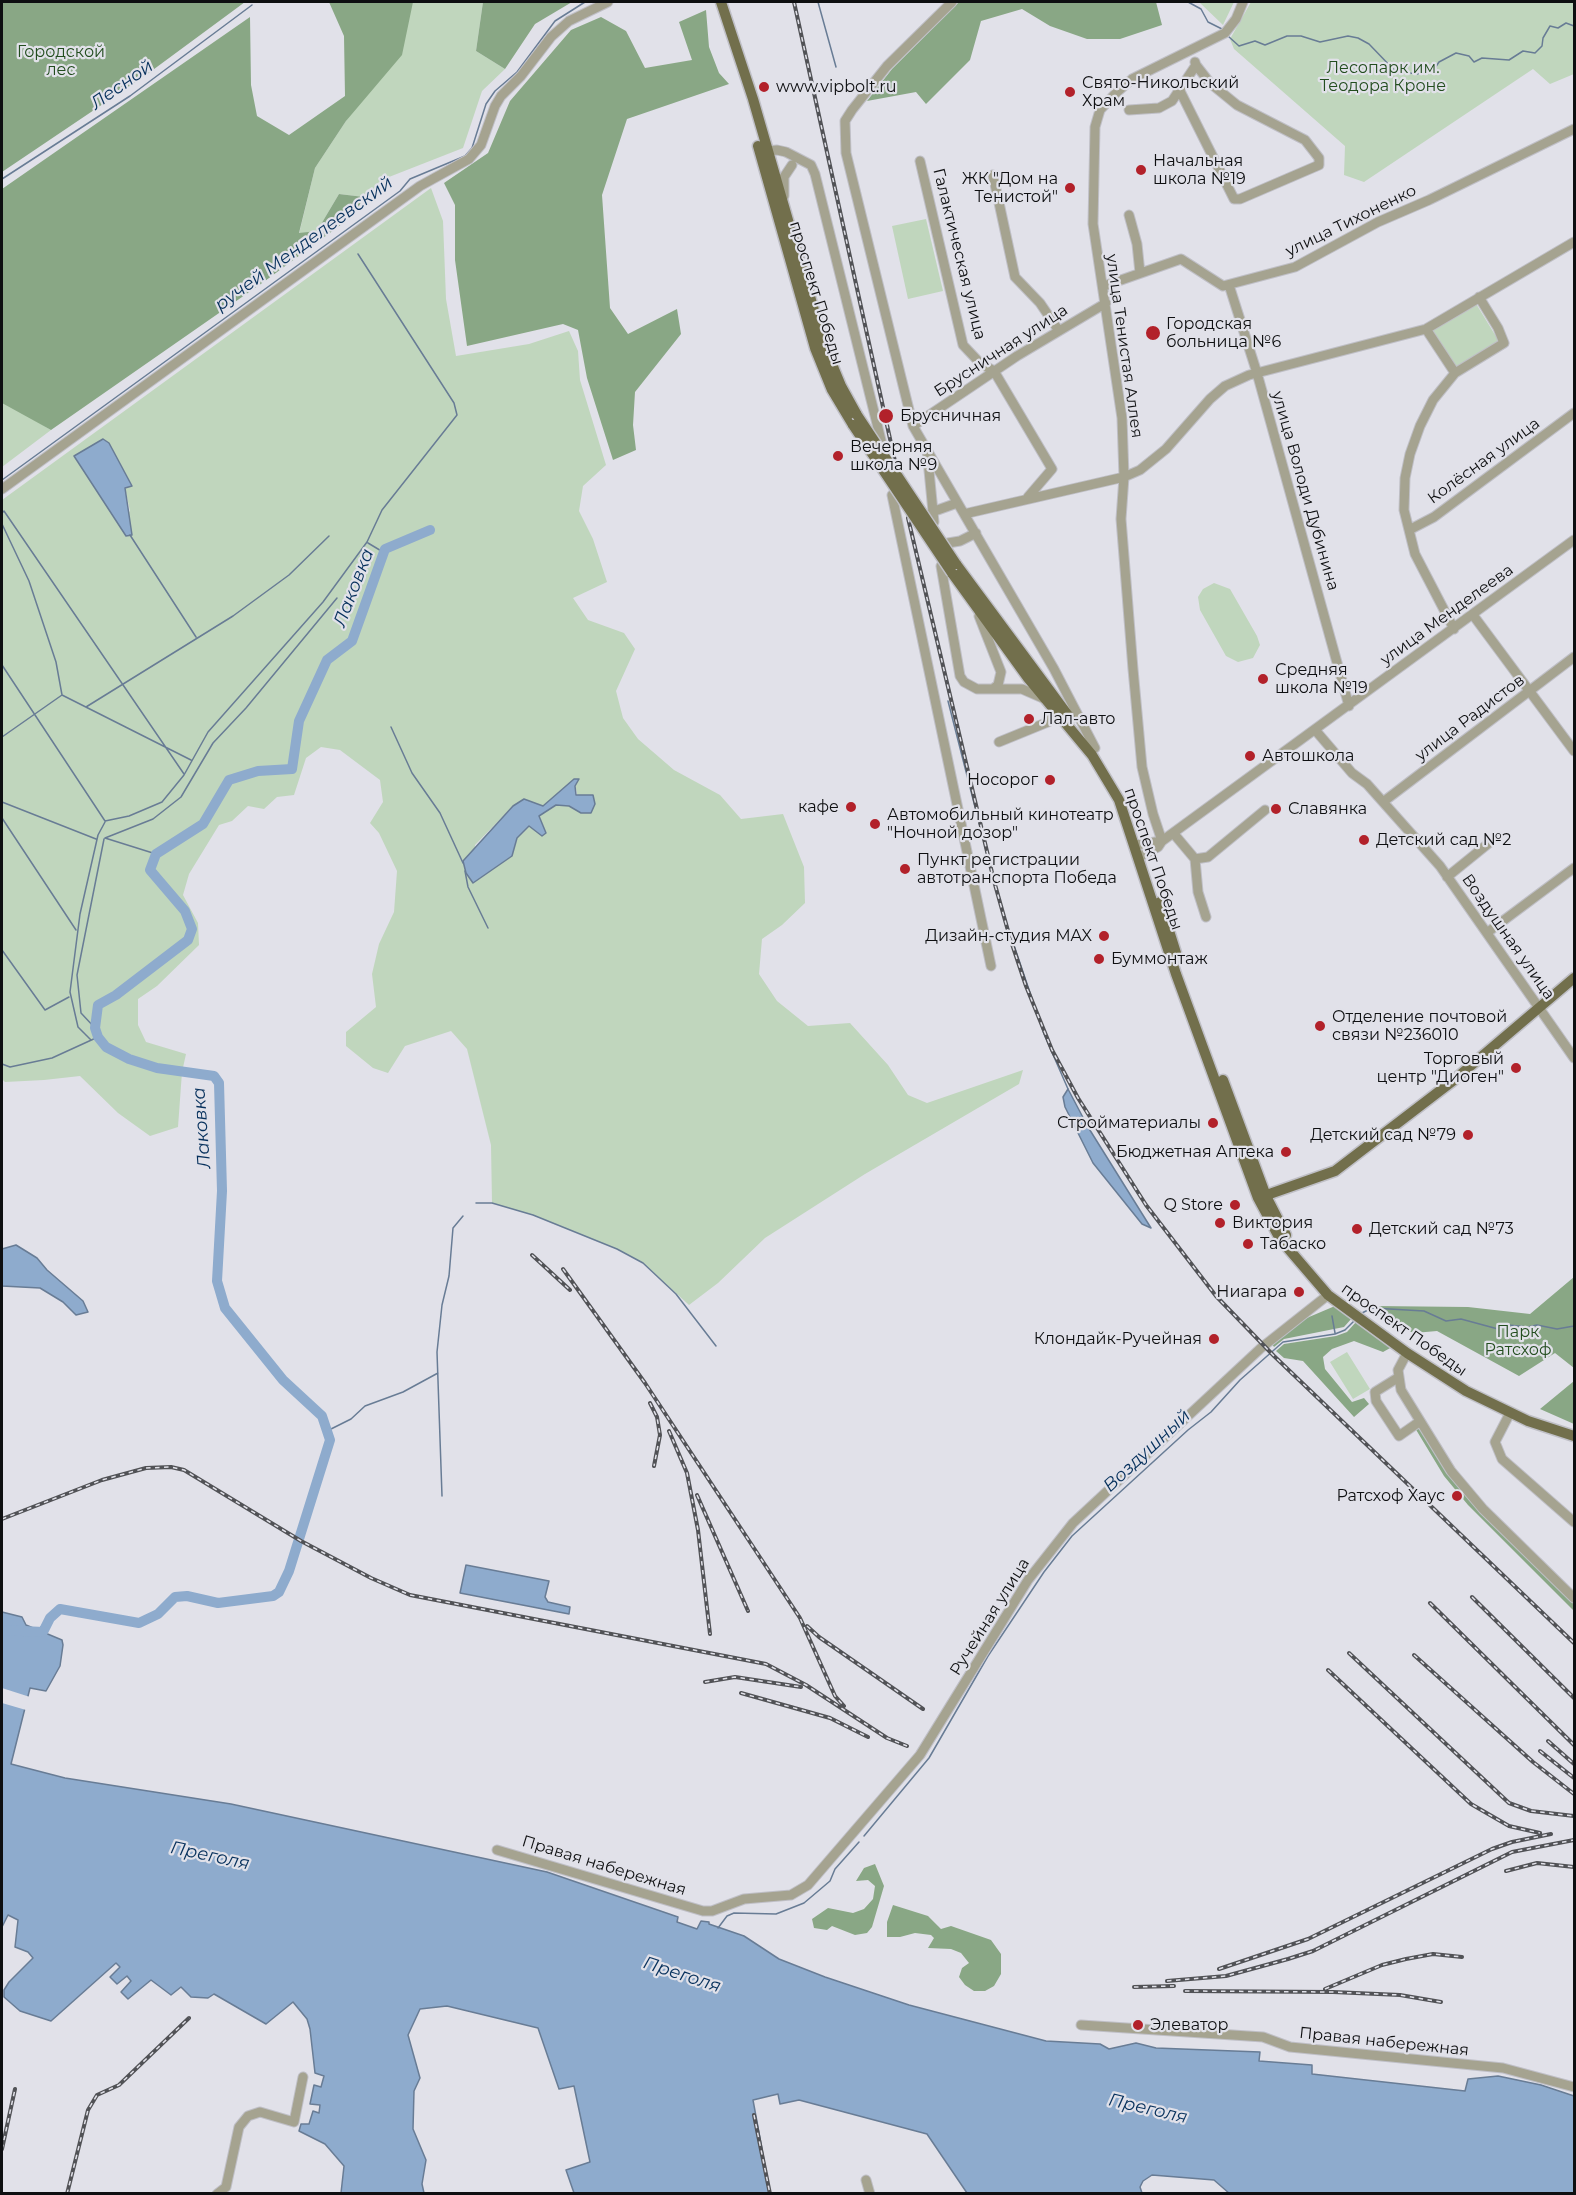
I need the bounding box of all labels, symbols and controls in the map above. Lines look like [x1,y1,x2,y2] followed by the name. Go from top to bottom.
[17,42,105,80] park label: Городской лес
[86,56,158,114] water label: Лесной
[1320,58,1446,96] park label: Лесопарк им. Теодора Кроне
[1082,73,1239,111] place label: Свято-Никольский Храм
[776,77,896,97] place label: www.vipbolt.ru
[757,80,771,94] marker: www.vipbolt.ru
[1063,85,1077,99] marker: Свято-Никольский Храм
[1153,151,1246,189] place label: Начальная школа №19
[1134,163,1148,177] marker: Начальная школа №19
[928,166,990,342] street label: Галактическая улица
[962,169,1058,207] place label: ЖК "Дом на Тенистой"
[211,172,397,316] water label: ручей Менделеевский
[1063,181,1077,195] marker: ЖК "Дом на Тенистой"
[1282,181,1420,261] street label: улица Тихоненко
[785,219,847,367] street label: проспект Победы
[1102,253,1146,439] street label: улица Тенистая Аллея
[931,301,1071,401] street label: Брусничная улица
[1166,314,1281,352] place label: Городская больница №6
[1144,324,1162,342] marker: Городская больница №6
[1267,389,1343,593] street label: улица Володи Дубинина
[900,406,1001,426] place label: Брусничная
[877,407,895,425] marker: Брусничная
[1424,414,1544,508] street label: Колёсная улица
[850,437,937,475] place label: Вечерняя школа №9
[831,449,845,463] marker: Вечерняя школа №9
[329,546,379,630] water label: Лаковка
[1377,560,1517,670] street label: улица Менделеева
[1275,660,1368,698] place label: Средняя школа №19
[1412,671,1528,765] street label: улица Радистов
[1256,672,1270,686] marker: Средняя школа №19
[1041,709,1116,729] place label: Лал-авто
[1022,712,1036,726] marker: Лал-авто
[1262,746,1354,766] place label: Автошкола
[1243,749,1257,763] marker: Автошкола
[967,770,1038,790] place label: Носорог
[1043,773,1057,787] marker: Носорог
[1120,785,1186,933] street label: проспект Победы
[798,797,839,817] place label: кафе
[1288,799,1367,819] place label: Славянка
[844,800,858,814] marker: кафе
[1269,802,1283,816] marker: Славянка
[887,805,1114,843] place label: Автомобильный кинотеатр "Ночной дозор"
[868,817,882,831] marker: Автомобильный кинотеатр "Ночной дозор"
[1376,830,1511,850] place label: Детский сад №2
[1357,833,1371,847] marker: Детский сад №2
[917,850,1117,888] place label: Пункт регистрации автотранспорта Победа
[898,862,912,876] marker: Пункт регистрации автотранспорта Победа
[1457,871,1559,1003] street label: Воздушная улица
[925,926,1092,946] place label: Дизайн-студия МAX
[1097,929,1111,943] marker: Дизайн-студия МAX
[1111,949,1208,969] place label: Буммонтаж
[1092,952,1106,966] marker: Буммонтаж
[1332,1007,1507,1045] place label: Отделение почтовой связи №236010
[1313,1019,1327,1033] marker: Отделение почтовой связи №236010
[1377,1049,1504,1087] place label: Торговый центр "Диоген"
[1509,1061,1523,1075] marker: Торговый центр "Диоген"
[188,1087,216,1169] water label: Лаковка
[1057,1113,1201,1133] place label: Стройматериалы
[1206,1116,1220,1130] marker: Стройматериалы
[1310,1125,1456,1145] place label: Детский сад №79
[1461,1128,1475,1142] marker: Детский сад №79
[1116,1142,1274,1162] place label: Бюджетная Аптека
[1279,1145,1293,1159] marker: Бюджетная Аптека
[1163,1195,1223,1215] place label: Q Store
[1228,1198,1242,1212] marker: Q Store
[1232,1213,1313,1233] place label: Виктория
[1213,1216,1227,1230] marker: Виктория
[1369,1219,1514,1239] place label: Детский сад №73
[1350,1222,1364,1236] marker: Детский сад №73
[1260,1234,1326,1254] place label: Табаско
[1241,1237,1255,1251] marker: Табаско
[1337,1279,1471,1381] street label: проспект Победы
[1216,1282,1287,1302] place label: Ниагара
[1292,1285,1306,1299] marker: Ниагара
[1484,1322,1552,1360] park label: Парк Ратсхоф
[1034,1329,1202,1349] place label: Клондайк-Ручейная
[1207,1332,1221,1346] marker: Клондайк-Ручейная
[1099,1405,1195,1497] water label: Воздушный
[1336,1486,1445,1506] place label: Ратсхоф Хаус
[1450,1489,1464,1503] marker: Ратсхоф Хаус
[946,1555,1034,1679] street label: Ручейная улица
[520,1832,688,1900] street label: Правая набережная
[168,1837,252,1875] water label: Преголя
[640,1952,724,1998] water label: Преголя
[1150,2015,1228,2035] place label: Элеватор
[1131,2018,1145,2032] marker: Элеватор
[1298,2024,1470,2060] street label: Правая набережная
[1106,2089,1190,2129] water label: Преголя

